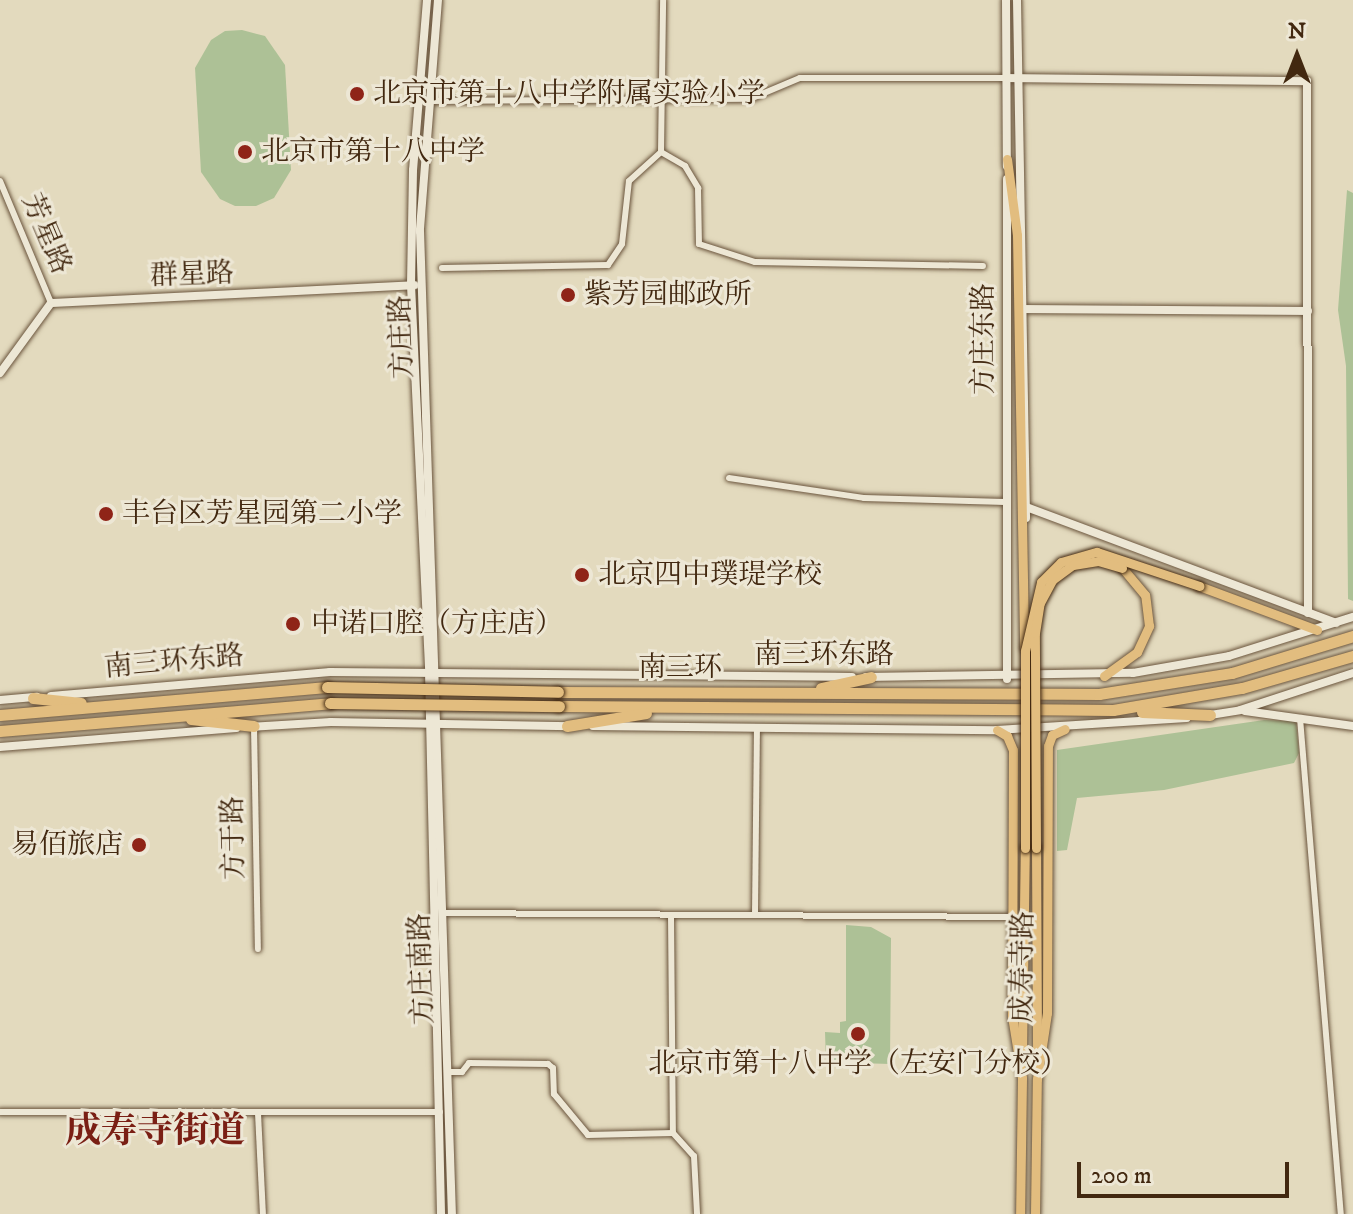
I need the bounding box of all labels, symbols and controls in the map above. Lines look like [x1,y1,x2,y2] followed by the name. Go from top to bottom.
[1257,16,1337,96] north arrow
[1288,18,1306,45] text: N
[373,77,765,111] place label: 北京市第十八中学附属实验小学
[348,85,366,103] marker: 北京市第十八中学附属实验小学
[261,135,485,169] place label: 北京市第十八中学
[236,143,254,161] marker: 北京市第十八中学
[14,189,78,279] street label: 芳星路
[149,257,235,293] street label: 群星路
[584,278,752,312] place label: 紫芳园邮政所
[967,283,1001,395] street label: 方庄东路
[559,286,577,304] marker: 紫芳园邮政所
[384,294,420,380] street label: 方庄路
[122,497,402,531] place label: 丰台区芳星园第二小学
[97,505,115,523] marker: 丰台区芳星园第二小学
[598,558,822,592] place label: 北京四中璞瑅学校
[573,566,591,584] marker: 北京四中璞瑅学校
[311,607,563,641] place label: 中诺口腔（方庄店）
[282,613,304,635] marker: 中诺口腔（方庄店）
[754,638,894,672] street label: 南三环东路
[103,639,245,685] street label: 南三环东路
[638,651,722,685] street label: 南三环
[216,796,252,880] street label: 方于路
[11,828,123,862] place label: 易佰旅店
[130,836,148,854] marker: 易佰旅店
[1005,911,1041,1023] street label: 成寿寺路
[403,912,441,1026] street label: 方庄南路
[849,1025,867,1043] marker: 北京市第十八中学（左安门分校）
[648,1047,1068,1081] place label: 北京市第十八中学（左安门分校）
[65,1110,245,1154] district label: 成寿寺街道
[1081,1146,1293,1196] scale bar
[1091,1161,1152,1191] text: 200 m

